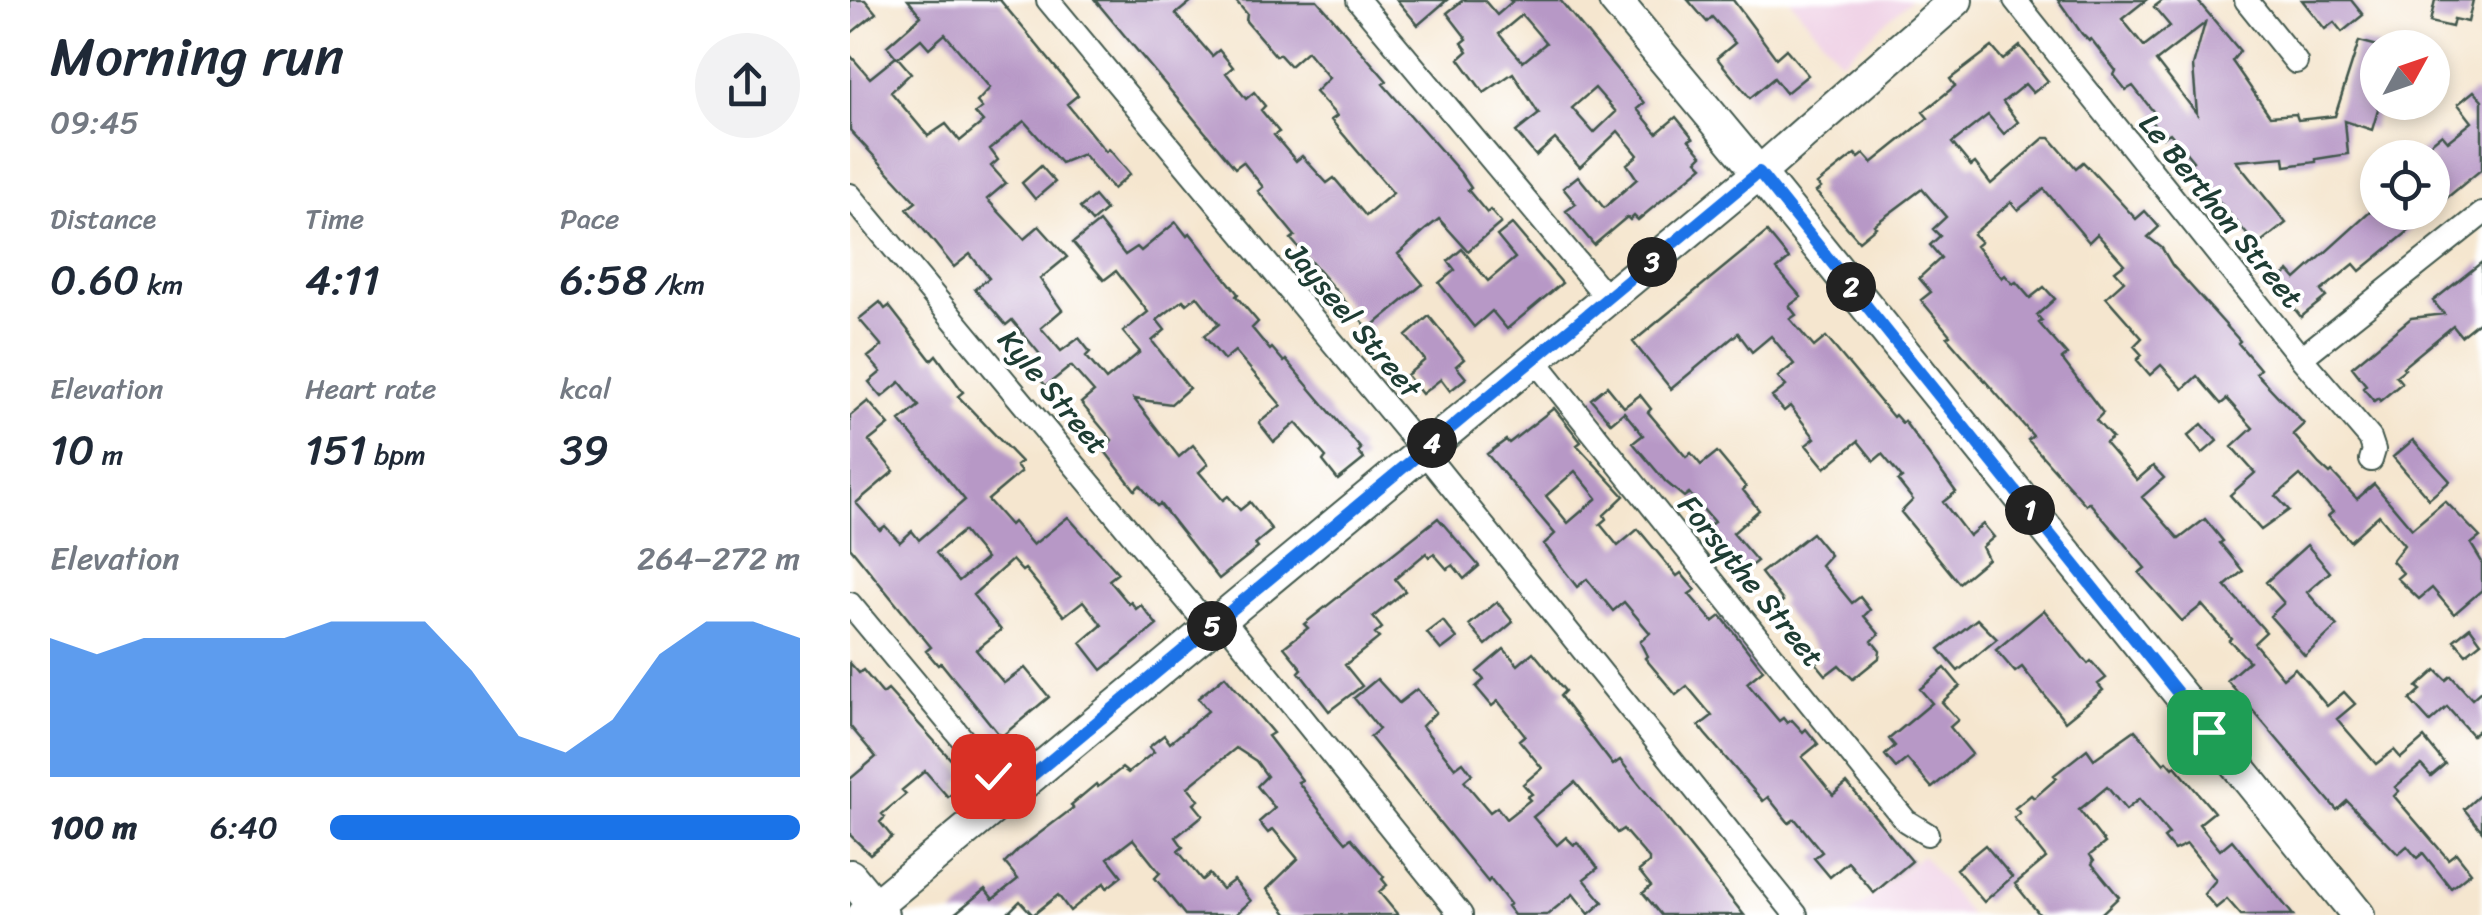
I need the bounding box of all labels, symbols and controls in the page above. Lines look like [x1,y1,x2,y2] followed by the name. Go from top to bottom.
[50,8,344,105] text: Morning run
[2360,30,2450,120] north arrow
[2360,30,2450,230] map controls
[695,33,800,138] button: share
[50,94,139,151] text: 09:45
[2125,101,2317,321] street label: Le Berthon Street
[2360,140,2450,230] button: locate
[50,194,156,243] text: Distance
[305,194,364,243] text: Time
[560,194,619,243] text: Pace
[1270,228,1437,412] street label: Jayseel Street
[1627,237,1677,287] pin: 3
[1644,237,1660,286] text: 3
[50,243,140,317] text: 0.60
[305,243,380,317] text: 4:11
[560,243,648,317] text: 6:58
[140,260,183,309] text: km
[648,260,705,309] text: /km
[1826,262,1876,312] pin: 2
[1843,262,1859,311] text: 2
[984,316,1122,468] street label: Kyle Street
[50,364,163,413] text: Elevation
[305,364,436,413] text: Heart rate
[560,364,611,413] text: kcal
[50,413,95,487] text: 10
[305,413,367,487] text: 151
[560,413,609,487] text: 39
[1407,418,1457,468] pin: 4
[1423,418,1441,467] text: 4
[95,430,123,479] text: m
[367,430,426,479] text: bpm
[1664,482,1838,680] street label: Forsythe Street
[2005,485,2055,535] pin: 1
[2024,485,2036,534] text: 1
[50,530,180,587] text: Elevation
[637,530,800,587] text: 264–272 m
[1187,601,1237,651] pin: 5
[1203,601,1221,650] text: 5
[2167,690,2252,775] pin
[2182,705,2237,760] icon: arrive
[951,734,1036,819] pin
[966,749,1021,804] icon: check
[50,799,137,856] text: 100 m
[210,799,278,856] text: 6:40

